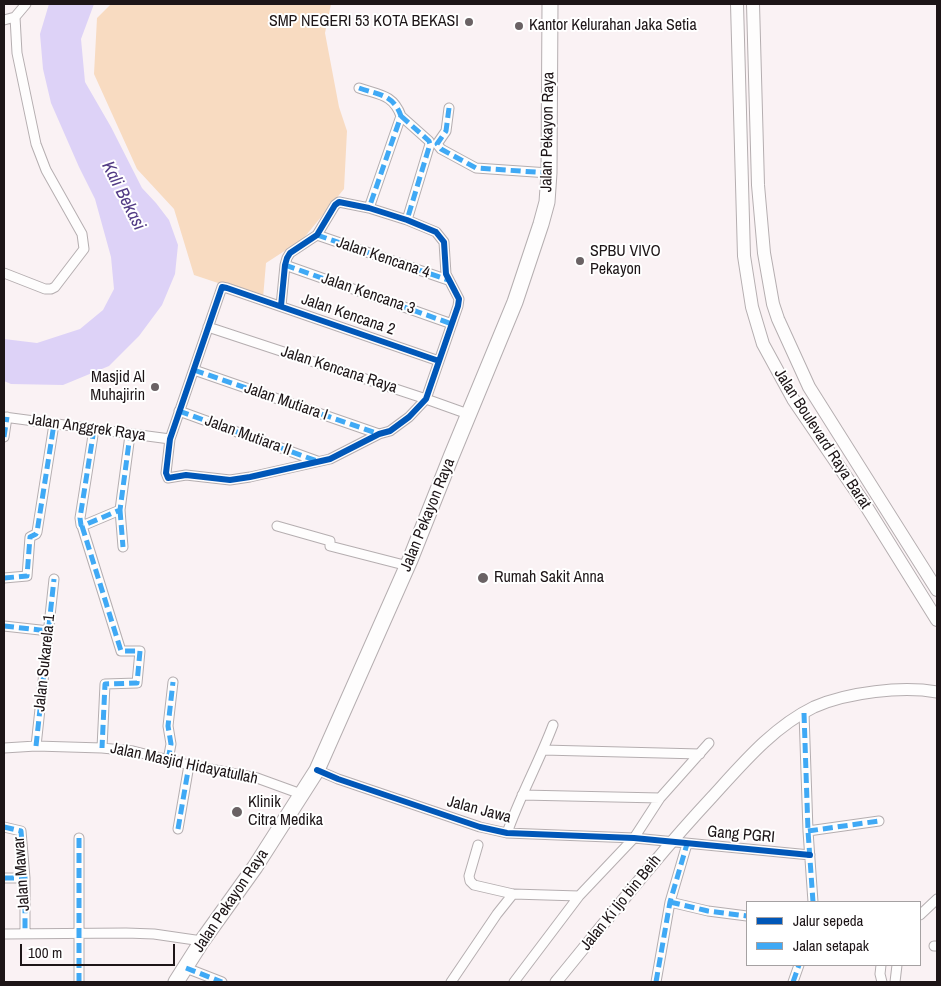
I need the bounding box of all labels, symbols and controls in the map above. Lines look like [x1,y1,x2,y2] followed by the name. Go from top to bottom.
[269,12,459,32] place label: SMP NEGERI 53 KOTA BEKASI
[463,16,475,28] marker: SMP NEGERI 53 KOTA BEKASI
[529,16,697,36] place label: Kantor Kelurahan Jaka Setia
[513,20,525,32] marker: Kantor Kelurahan Jaka Setia
[537,72,559,192] street label: Jalan Pekayon Raya
[96,158,150,234] water label: Kali Bekasi
[334,233,432,283] street label: Jalan Kencana 4
[590,242,661,280] place label: SPBU VIVO Pekayon
[574,255,586,267] marker: SPBU VIVO Pekayon
[319,269,417,319] street label: Jalan Kencana 3
[299,290,397,340] street label: Jalan Kencana 2
[278,342,400,398] street label: Jalan Kencana Raya
[769,365,875,513] street label: Jalan Boulevard Raya Barat
[90,368,145,406] place label: Masjid Al Muhajirin
[242,379,330,425] street label: Jalan Mutiara I
[149,381,161,393] marker: Masjid Al Muhajirin
[27,410,147,446] street label: Jalan Anggrek Raya
[202,412,294,460] street label: Jalan Mutiara II
[397,456,459,574] street label: Jalan Pekayon Raya
[494,568,604,588] place label: Rumah Sakit Anna
[476,571,490,585] marker: Rumah Sakit Anna
[30,613,60,713] street label: Jalan Sukarela 1
[109,739,259,789] street label: Jalan Masjid Hidayatullah
[445,792,513,828] street label: Jalan Jawa
[248,793,323,831] place label: Klinik Citra Medika
[230,805,244,819] marker: Klinik Citra Medika
[706,822,776,848] street label: Gang PGRI
[10,836,34,912] street label: Jalan Mawar
[189,846,273,956] street label: Jalan Pekayon Raya
[577,851,665,955] street label: Jalan Ki Ijo bin Beih
[746,901,921,966] legend
[793,910,863,931] text: Jalur sepeda
[22,934,178,966] scale bar
[793,935,869,956] text: Jalan setapak
[28,942,62,963] text: 100 m

